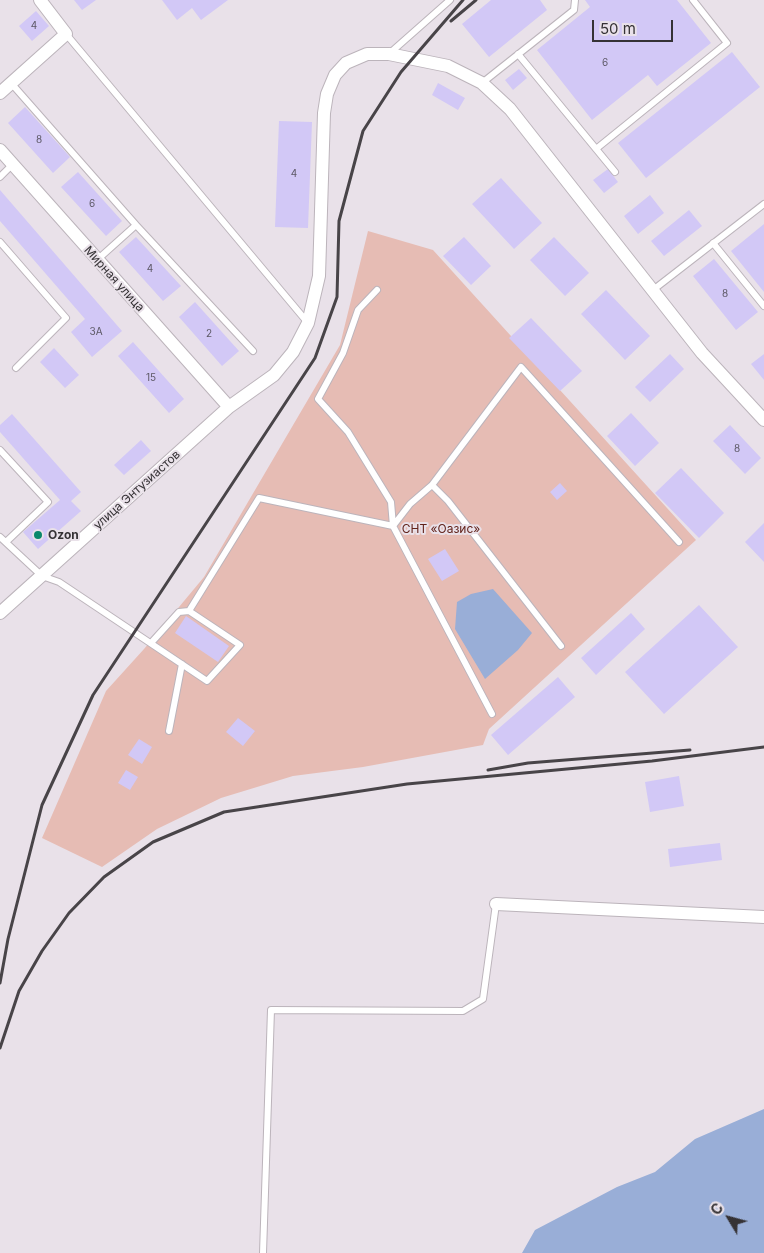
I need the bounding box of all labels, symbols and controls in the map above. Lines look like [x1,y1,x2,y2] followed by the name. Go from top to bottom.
[594,10,675,42] scale bar
[600,19,636,38] text: 50 m
[31,20,37,32] house number: 4
[602,57,608,69] house number: 6
[36,134,42,146] house number: 8
[291,168,297,180] house number: 4
[89,198,95,210] house number: 6
[81,243,147,315] street label: Мирная улица
[147,263,153,275] house number: 4
[722,288,728,300] house number: 8
[89,326,103,338] house number: 3А
[206,328,212,340] house number: 2
[146,372,156,384] house number: 15
[734,443,740,455] house number: 8
[91,447,183,533] street label: улица Энтузиастов
[402,522,480,536] park label: СНТ «Оазис»
[48,528,79,542] place label: Ozon
[32,529,44,541] marker: Ozon
[704,1193,754,1243] north arrow
[707,1199,727,1218] text: С

